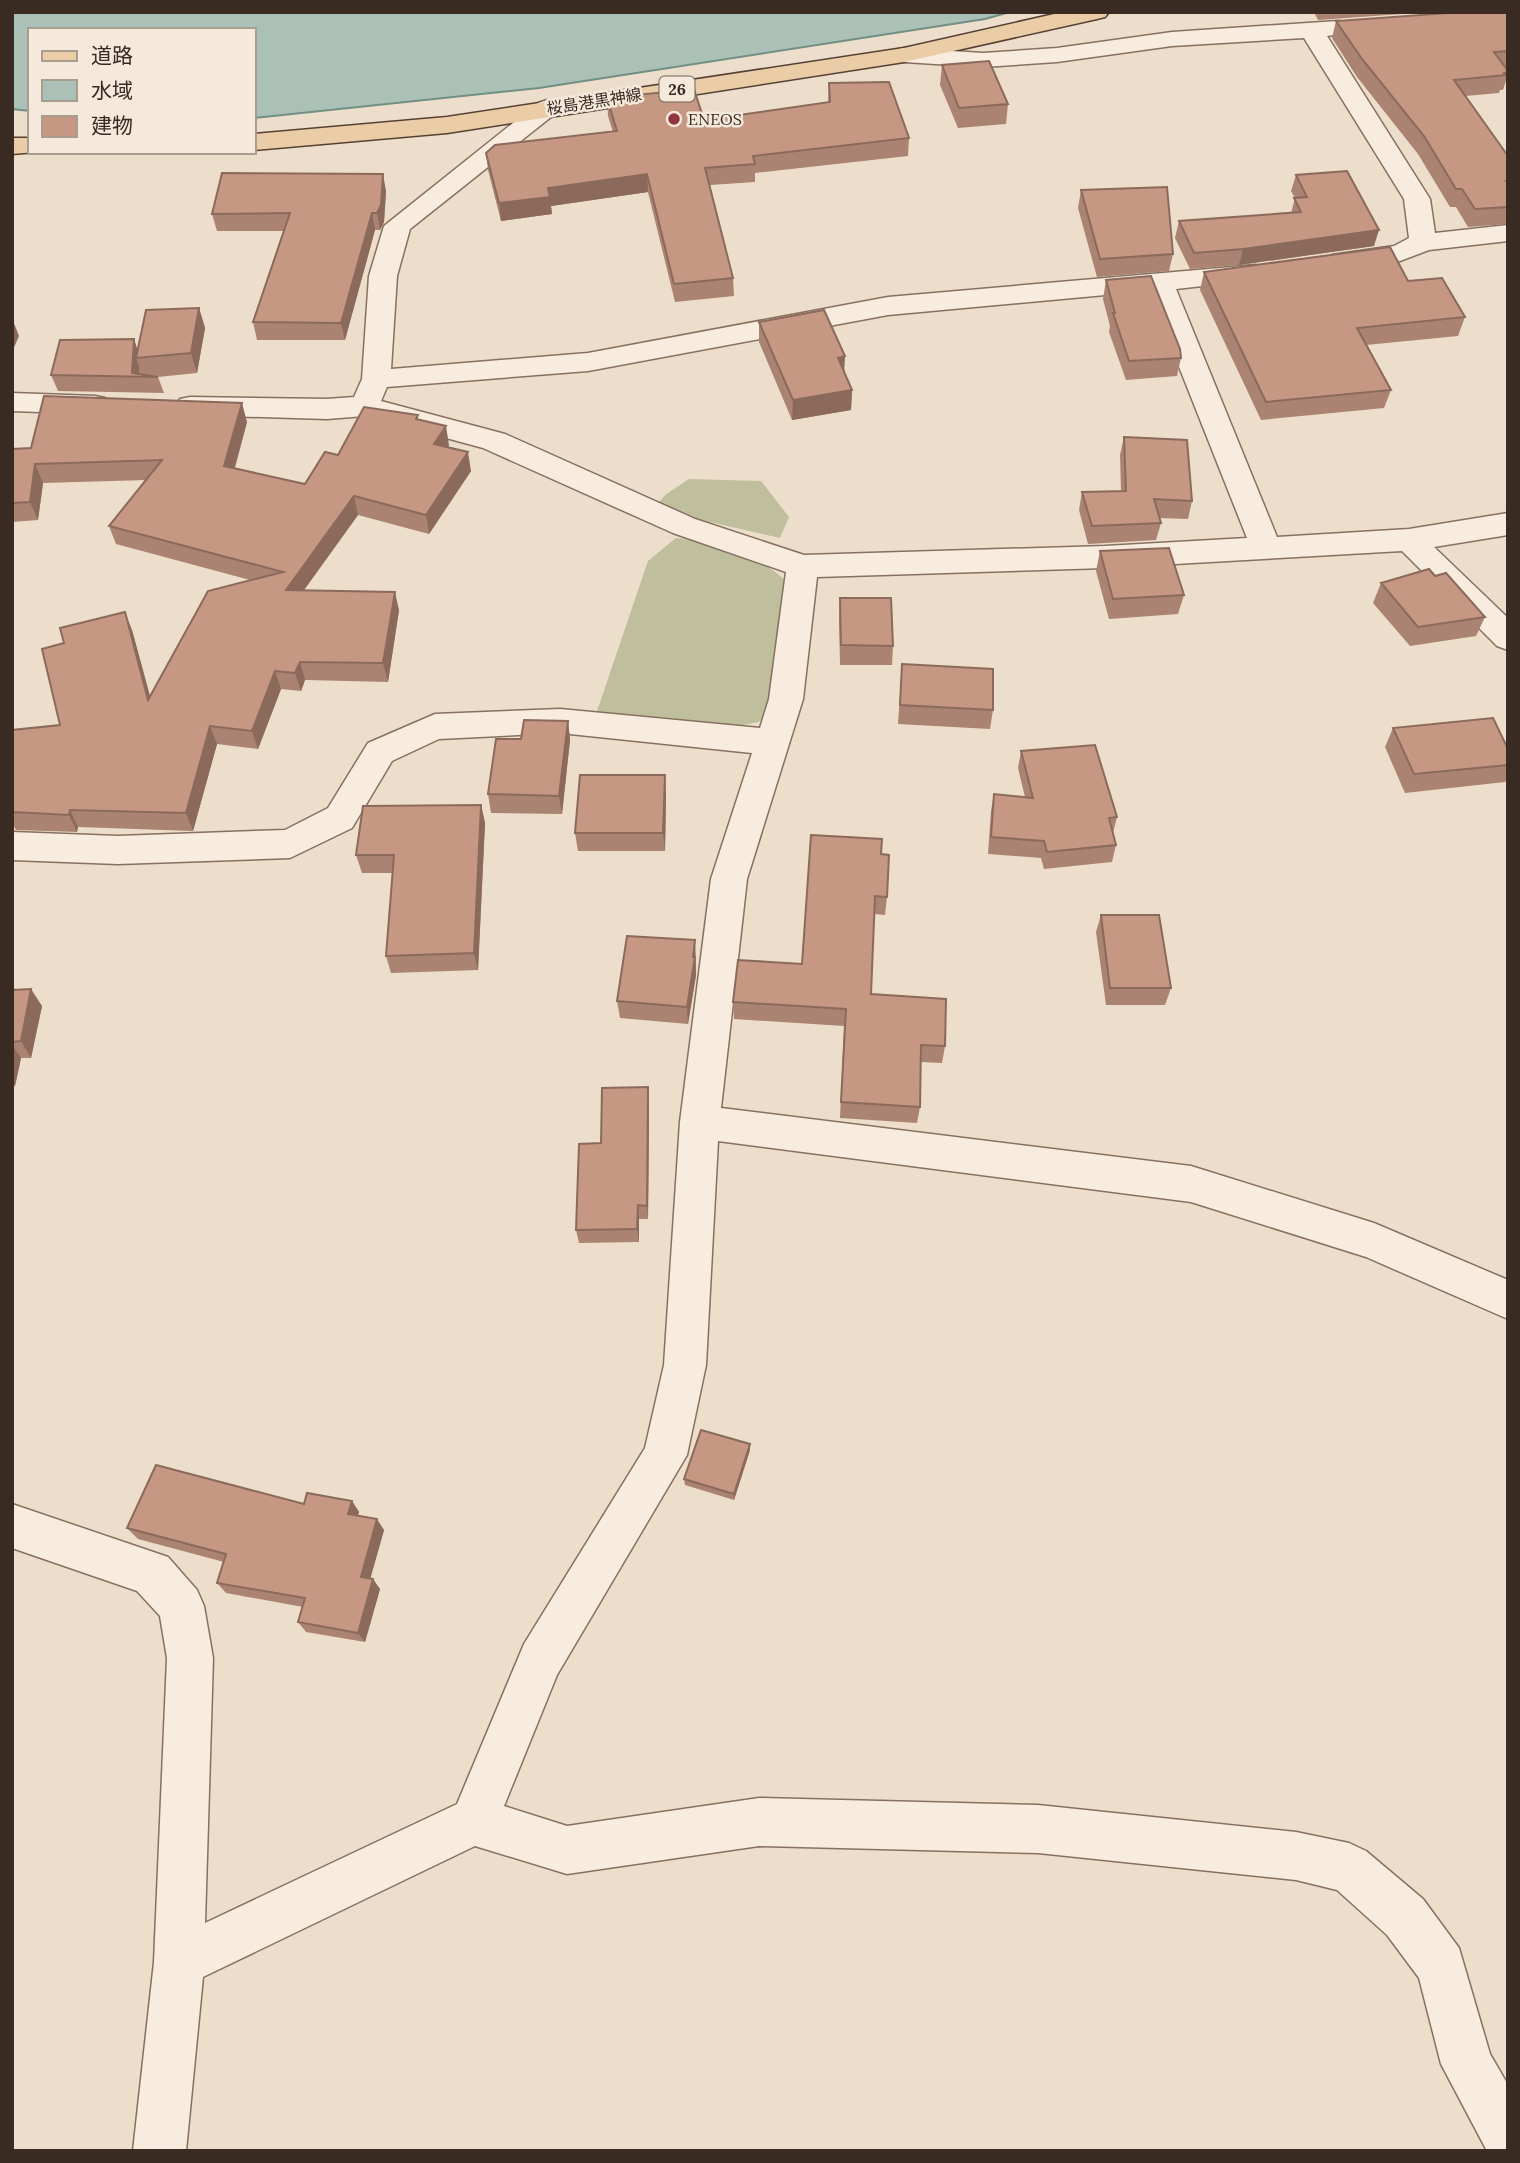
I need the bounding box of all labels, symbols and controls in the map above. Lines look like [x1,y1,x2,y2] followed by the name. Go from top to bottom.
[28,28,256,154] legend
[91,42,133,69] text: 道路
[660,76,694,102] road number: 26
[91,77,133,104] text: 水域
[545,84,643,118] street label: 桜島港黒神線
[688,109,742,129] place label: ENEOS
[666,111,682,127] marker: ENEOS
[91,112,133,139] text: 建物

